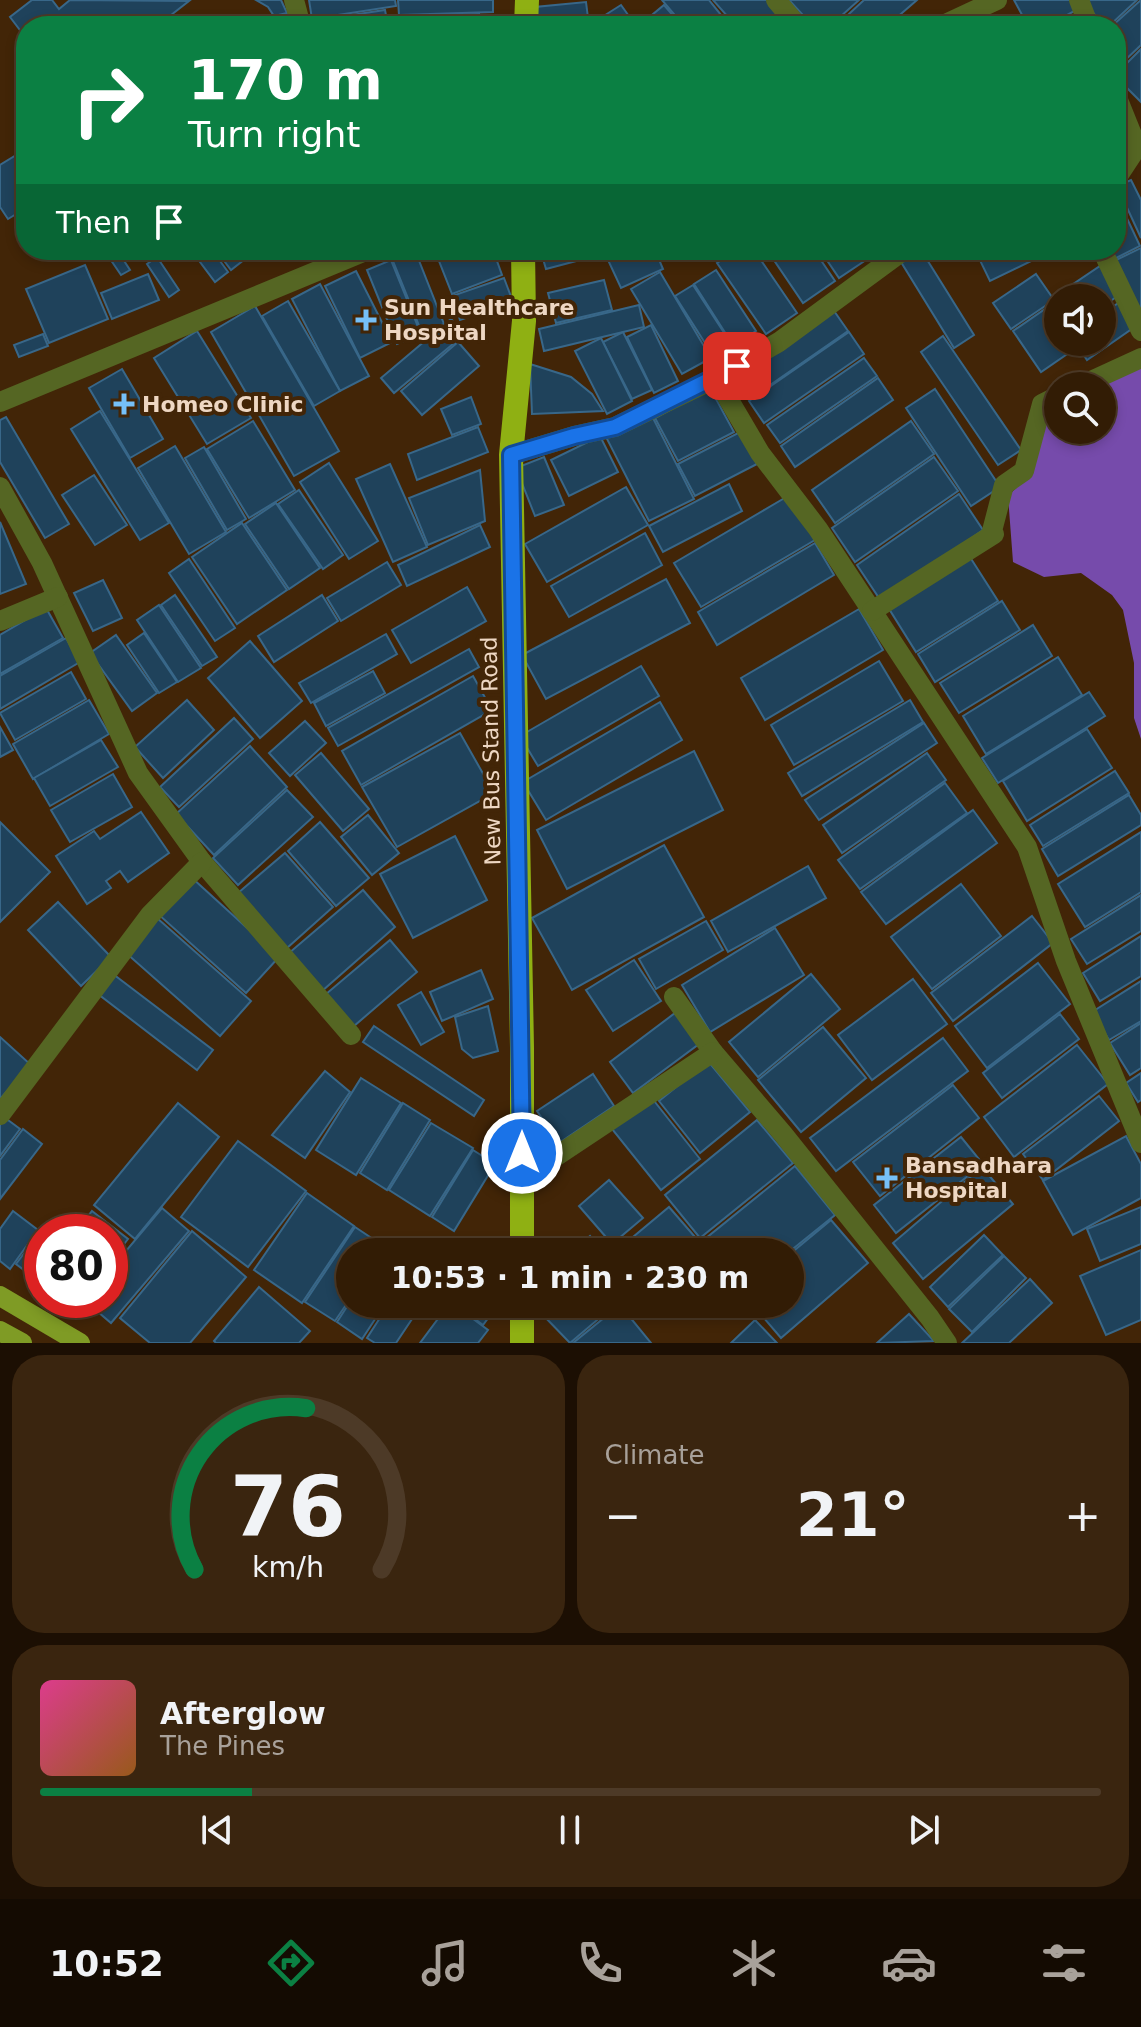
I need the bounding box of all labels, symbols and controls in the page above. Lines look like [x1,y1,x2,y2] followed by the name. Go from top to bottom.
[188,47,383,112] text: 170 m
[56,48,160,152] icon: right
[188,114,360,155] text: Turn right
[147,200,191,244] icon: arrive
[56,205,131,240] text: Then
[1044,284,1116,444] map controls
[1044,284,1116,356] button: sound
[384,295,574,345] place label: Sun Healthcare Hospital
[355,309,377,331] marker: Sun Healthcare Hospital
[703,332,771,400] pin
[715,344,759,388] icon: arrive
[1044,372,1116,444] button: search
[142,392,304,417] place label: Homeo Clinic
[113,393,135,415] marker: Homeo Clinic
[477,636,505,866] street label: New Bus Stand Road
[480,1111,564,1195] position arrow
[905,1153,1052,1203] place label: Bansadhara Hospital
[876,1167,898,1189] marker: Bansadhara Hospital
[24,1214,128,1318] speed limit sign: 80
[391,1260,749,1295] text: 10:53 · 1 min · 230 m
[605,1440,705,1470] text: Climate
[230,1459,346,1556] text: 76
[796,1480,910,1550] text: 21°
[605,1490,641,1541] text: −
[1064,1490,1101,1541] text: +
[252,1550,324,1584] text: km/h
[160,1696,326,1731] text: Afterglow
[160,1731,285,1761] text: The Pines
[195,1808,239,1852] icon: previous
[548,1808,592,1852] icon: pause
[902,1808,946,1852] icon: next
[263,1935,319,1991] icon: directions
[417,1935,473,1991] icon: music
[572,1935,628,1991] icon: phone
[726,1935,782,1991] icon: climate
[881,1935,937,1991] icon: car
[1036,1935,1092,1991] icon: filters
[49,1943,164,1984] text: 10:52

